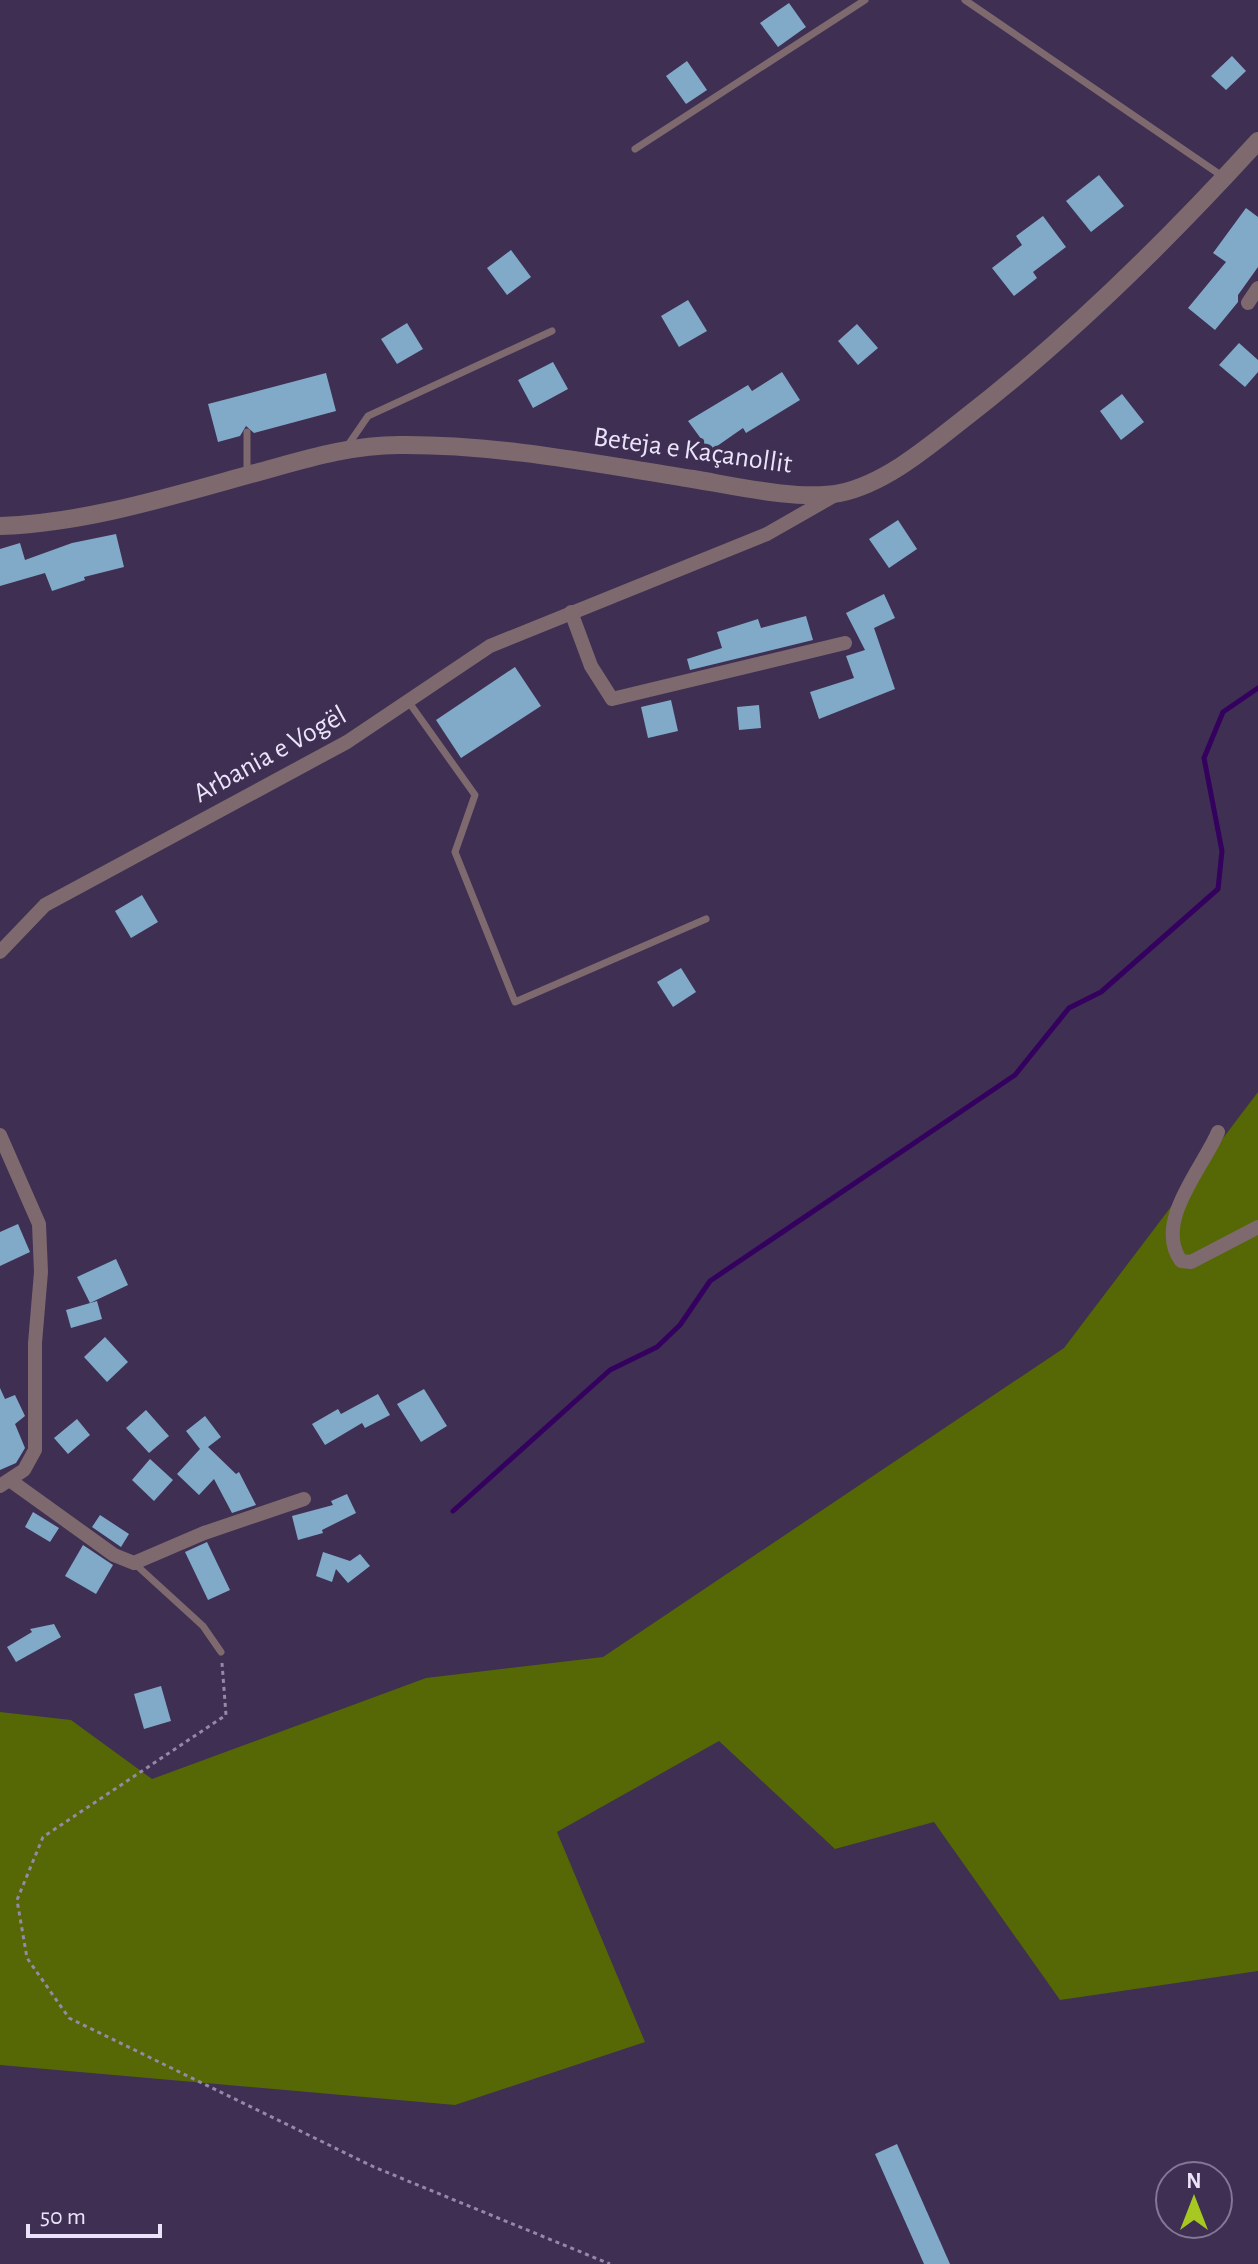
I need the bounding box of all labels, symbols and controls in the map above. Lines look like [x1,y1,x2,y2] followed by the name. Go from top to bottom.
[592,423,794,479] street label: Beteja e Kaçanollit
[189,701,351,808] street label: Arbania e Vogël
[1154,2160,1234,2240] north arrow
[1186,2170,1202,2192] text: N
[28,2188,160,2238] scale bar
[40,2205,86,2229] text: 50 m

